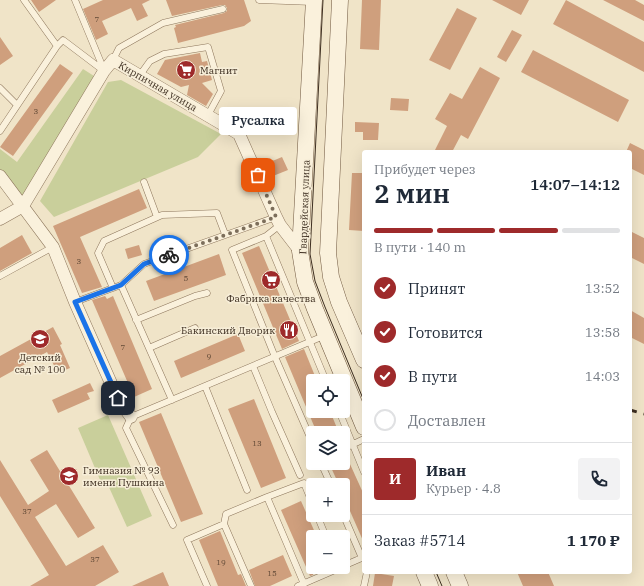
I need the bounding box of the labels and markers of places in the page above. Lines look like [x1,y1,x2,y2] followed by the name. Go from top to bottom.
[175,59,197,81] supermarket icon: Магнит
[200,64,237,77] place label: Магнит
[219,107,297,135] callout: Русалка
[241,158,275,192] pin
[260,269,282,291] supermarket icon: Фабрика качества
[226,292,316,305] place label: Фабрика качества
[278,319,300,341] restaurant icon: Бакинский Дворик
[181,324,275,337] place label: Бакинский Дворик
[29,328,51,350] school or university icon: Детский сад № 100
[15,351,65,376] place label: Детский сад № 100
[101,381,135,415] pin
[83,464,165,489] place label: Гимназия № 93 имени Пушкина
[58,465,80,487] school or university icon: Гимназия № 93 имени Пушкина

